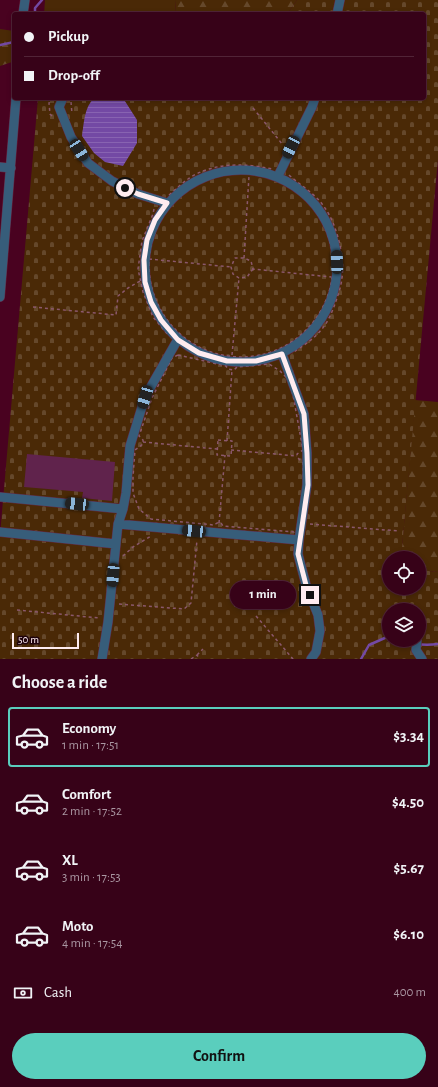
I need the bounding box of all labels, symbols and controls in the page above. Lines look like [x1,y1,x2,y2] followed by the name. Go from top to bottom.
[48,29,89,44] text: Pickup
[48,68,100,83] text: Drop-off
[280,134,302,160] car
[67,137,91,163] car
[116,179,134,197] route start
[331,250,343,274] car
[136,384,154,410] car
[64,497,90,511] car
[182,524,206,538] car
[382,551,426,647] map controls
[382,551,426,595] button: locate
[106,563,120,587] car
[230,581,296,609] callout: 1 min
[301,586,319,604] route end
[249,588,277,601] text: 1 min
[382,603,426,647] button: layers
[12,631,79,650] scale bar
[18,634,39,645] text: 50 m
[12,674,107,692] text: Choose a ride
[14,719,50,755] icon: car
[62,721,116,736] text: Economy
[393,729,424,744] text: $3.34
[62,739,119,752] text: 1 min · 17:51
[14,785,50,821] icon: car
[62,787,111,802] text: Comfort
[392,795,424,810] text: $4.50
[62,805,122,818] text: 2 min · 17:52
[14,851,50,887] icon: car
[62,853,78,868] text: XL
[394,861,424,876] text: $5.67
[62,871,121,884] text: 3 min · 17:53
[14,917,50,953] icon: car
[62,919,94,934] text: Moto
[393,927,424,942] text: $6.10
[62,937,122,950] text: 4 min · 17:54
[12,982,34,1004] icon: cash
[44,985,72,1000] text: Cash
[393,986,426,999] text: 400 m
[12,1033,426,1079] button: Confirm

